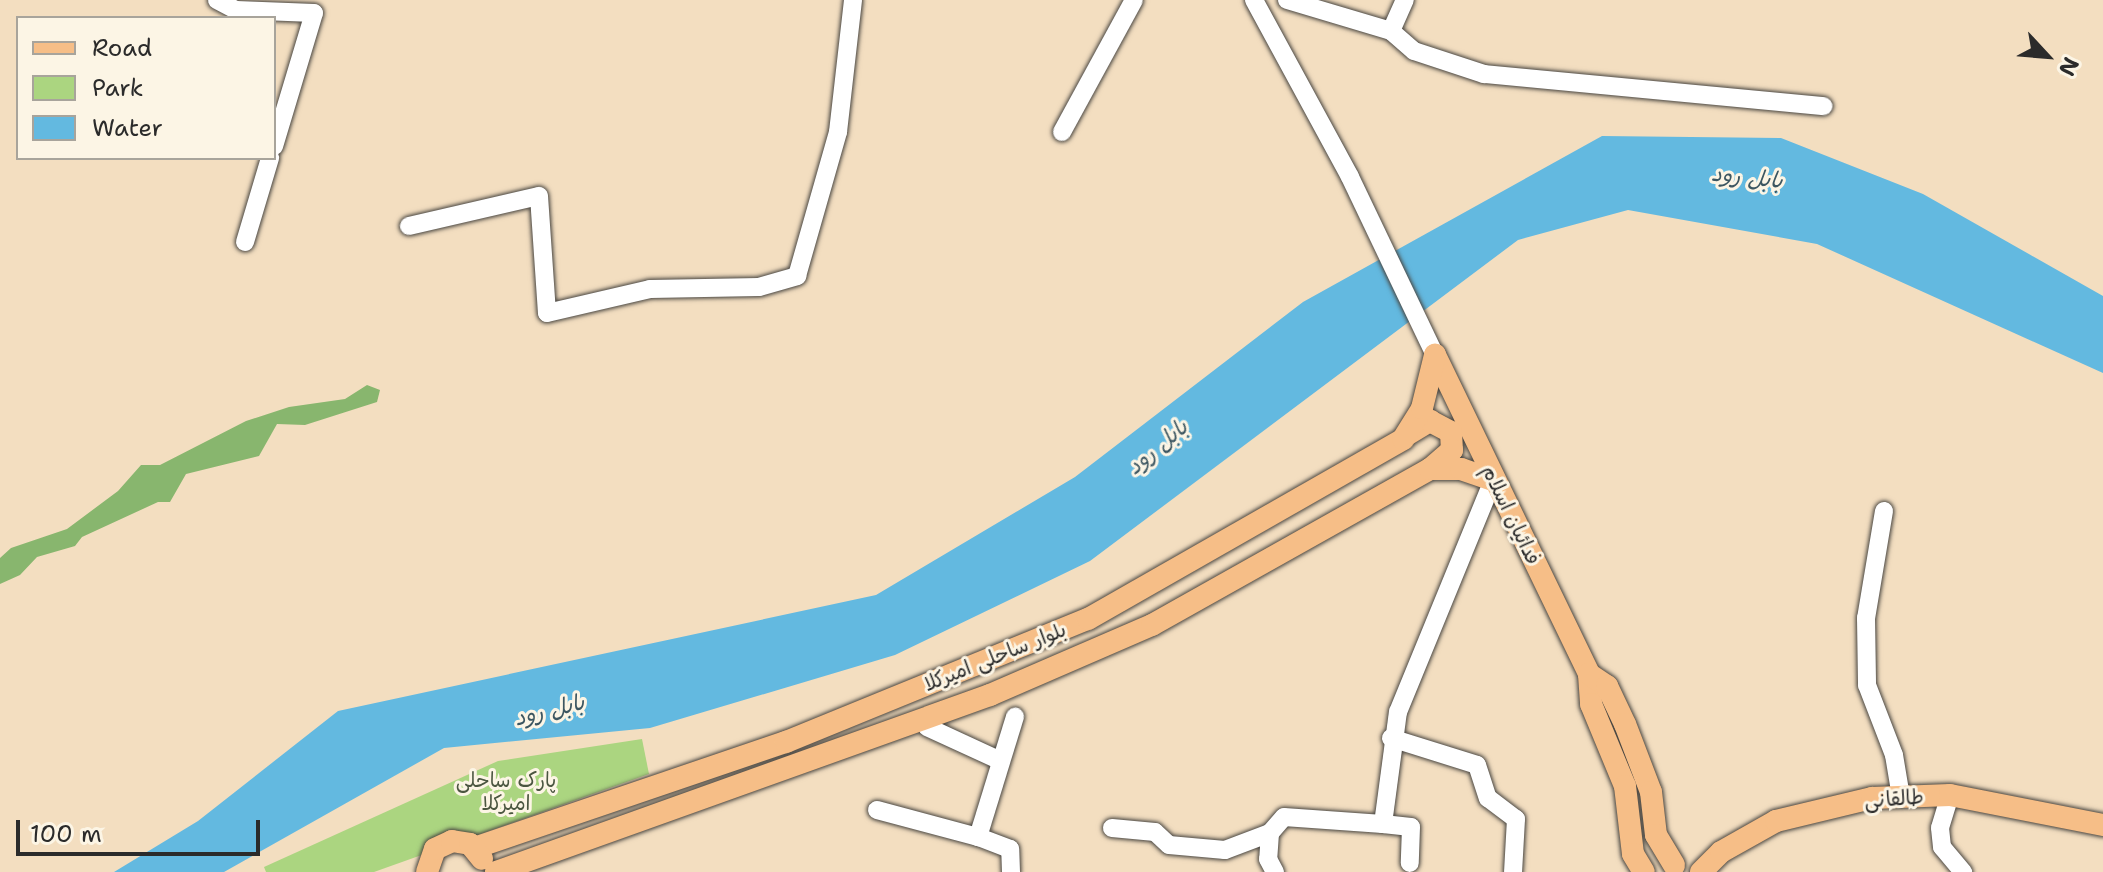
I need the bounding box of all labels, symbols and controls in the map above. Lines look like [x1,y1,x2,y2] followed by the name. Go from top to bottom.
[16,16,276,160] legend
[2007,16,2087,96] north arrow
[92,32,152,64] text: Road
[2052,53,2086,81] text: N
[92,72,144,104] text: Park
[92,112,163,144] text: Water
[1710,160,1784,194] water label: بابل رود
[1121,414,1193,480] water label: بابل رود
[1477,461,1545,569] street label: فدائیان اسلام
[920,618,1070,696] street label: بلوار ساحلی امیرکلا
[511,689,587,731] water label: بابل رود
[456,769,556,816] park label: پارک ساحلی امیرکلا
[1864,785,1924,813] street label: طالقانی
[20,804,264,854] scale bar
[30,818,102,850] text: 100 m

